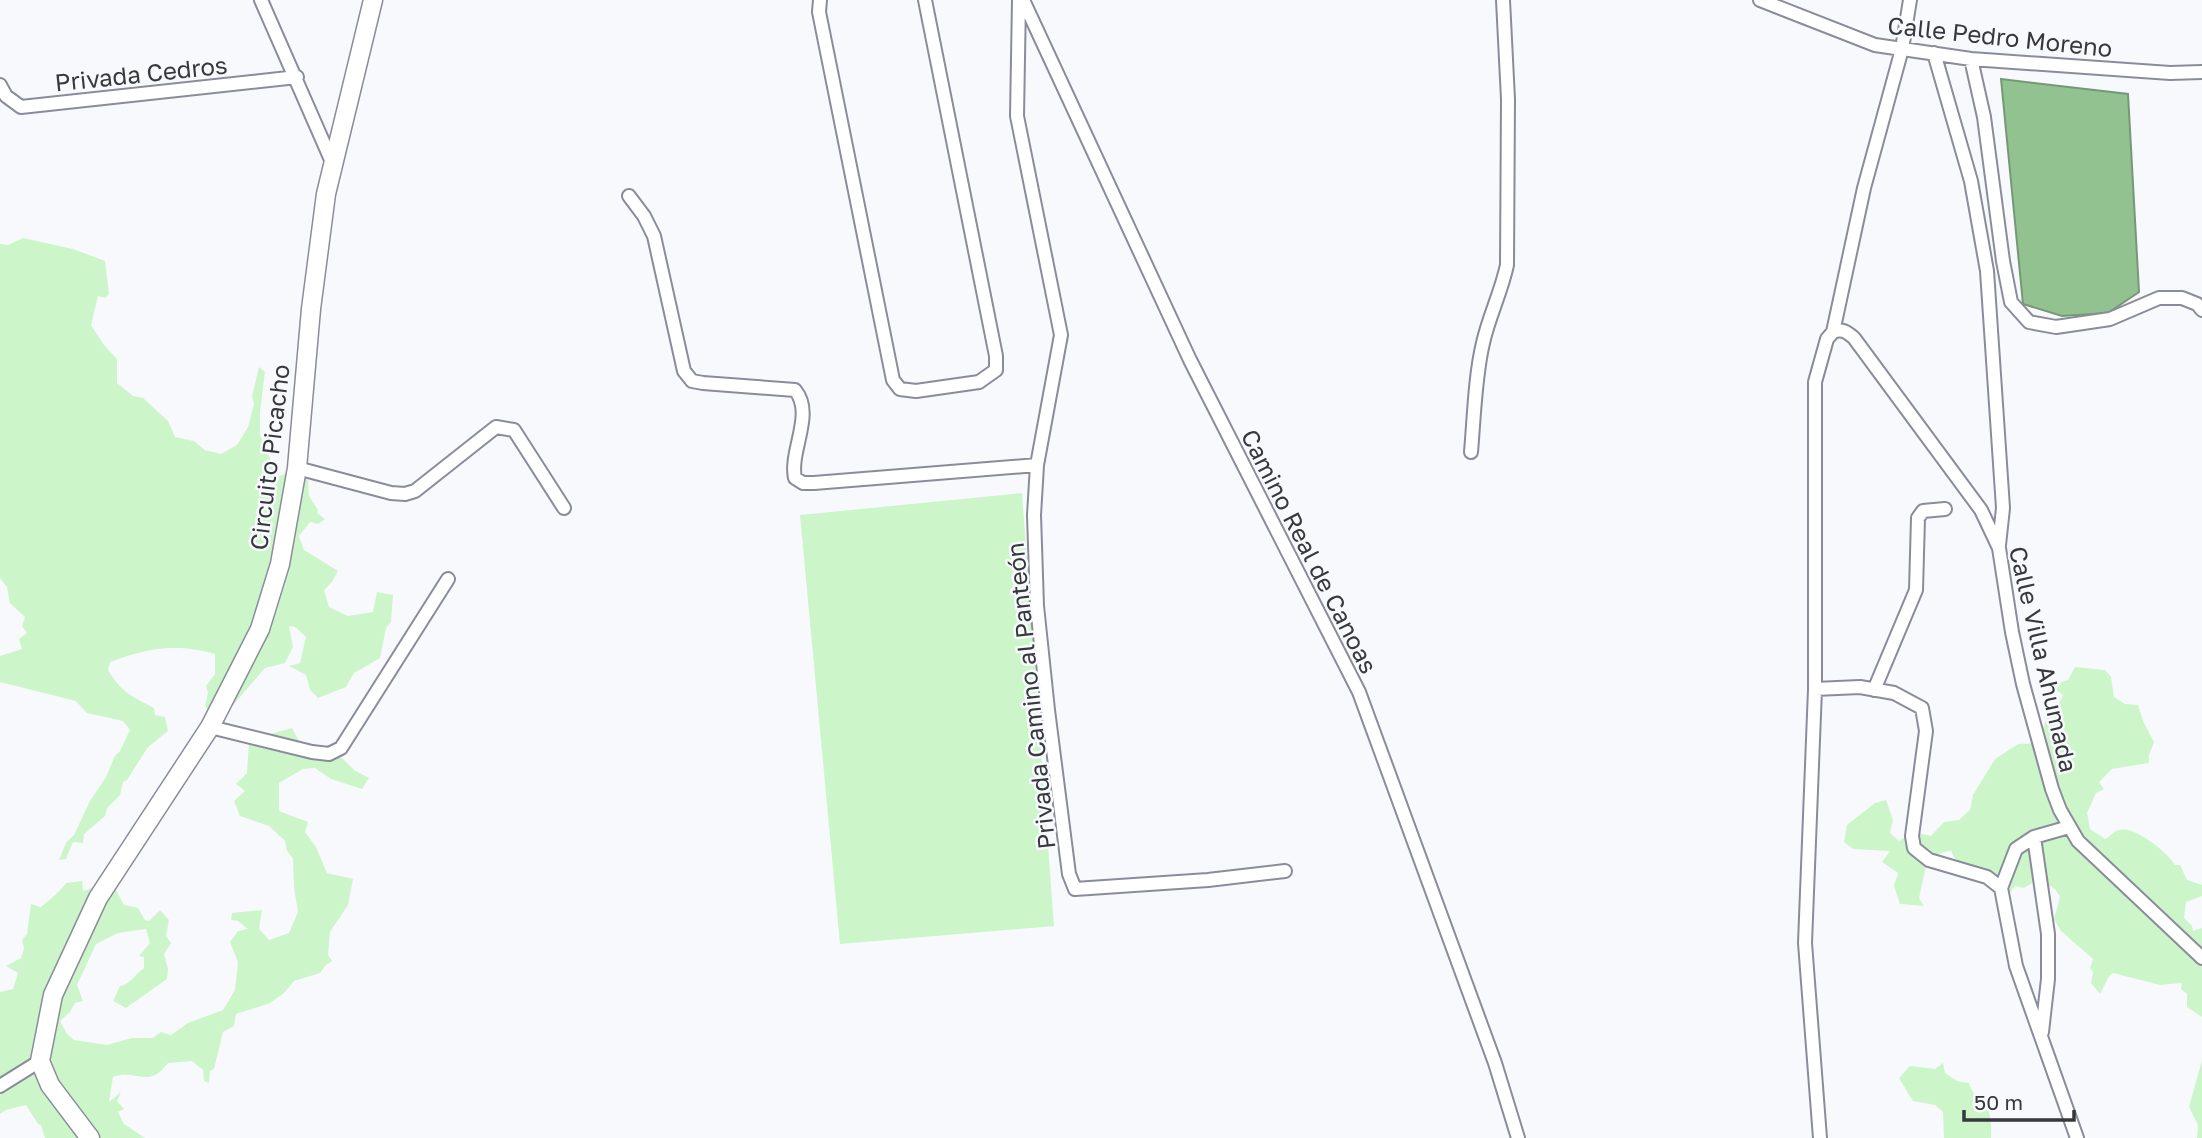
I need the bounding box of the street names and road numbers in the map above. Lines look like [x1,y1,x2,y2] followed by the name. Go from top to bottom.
[1886,10,2114,62] street label: Calle Pedro Moreno
[53,50,229,96] street label: Privada Cedros
[243,362,295,552] street label: Circuito Picacho
[1236,424,1384,678] street label: Camino Real de Canoas
[999,541,1061,851] street label: Privada Camino al Panteón
[2004,543,2084,775] street label: Calle Villa Ahumada

